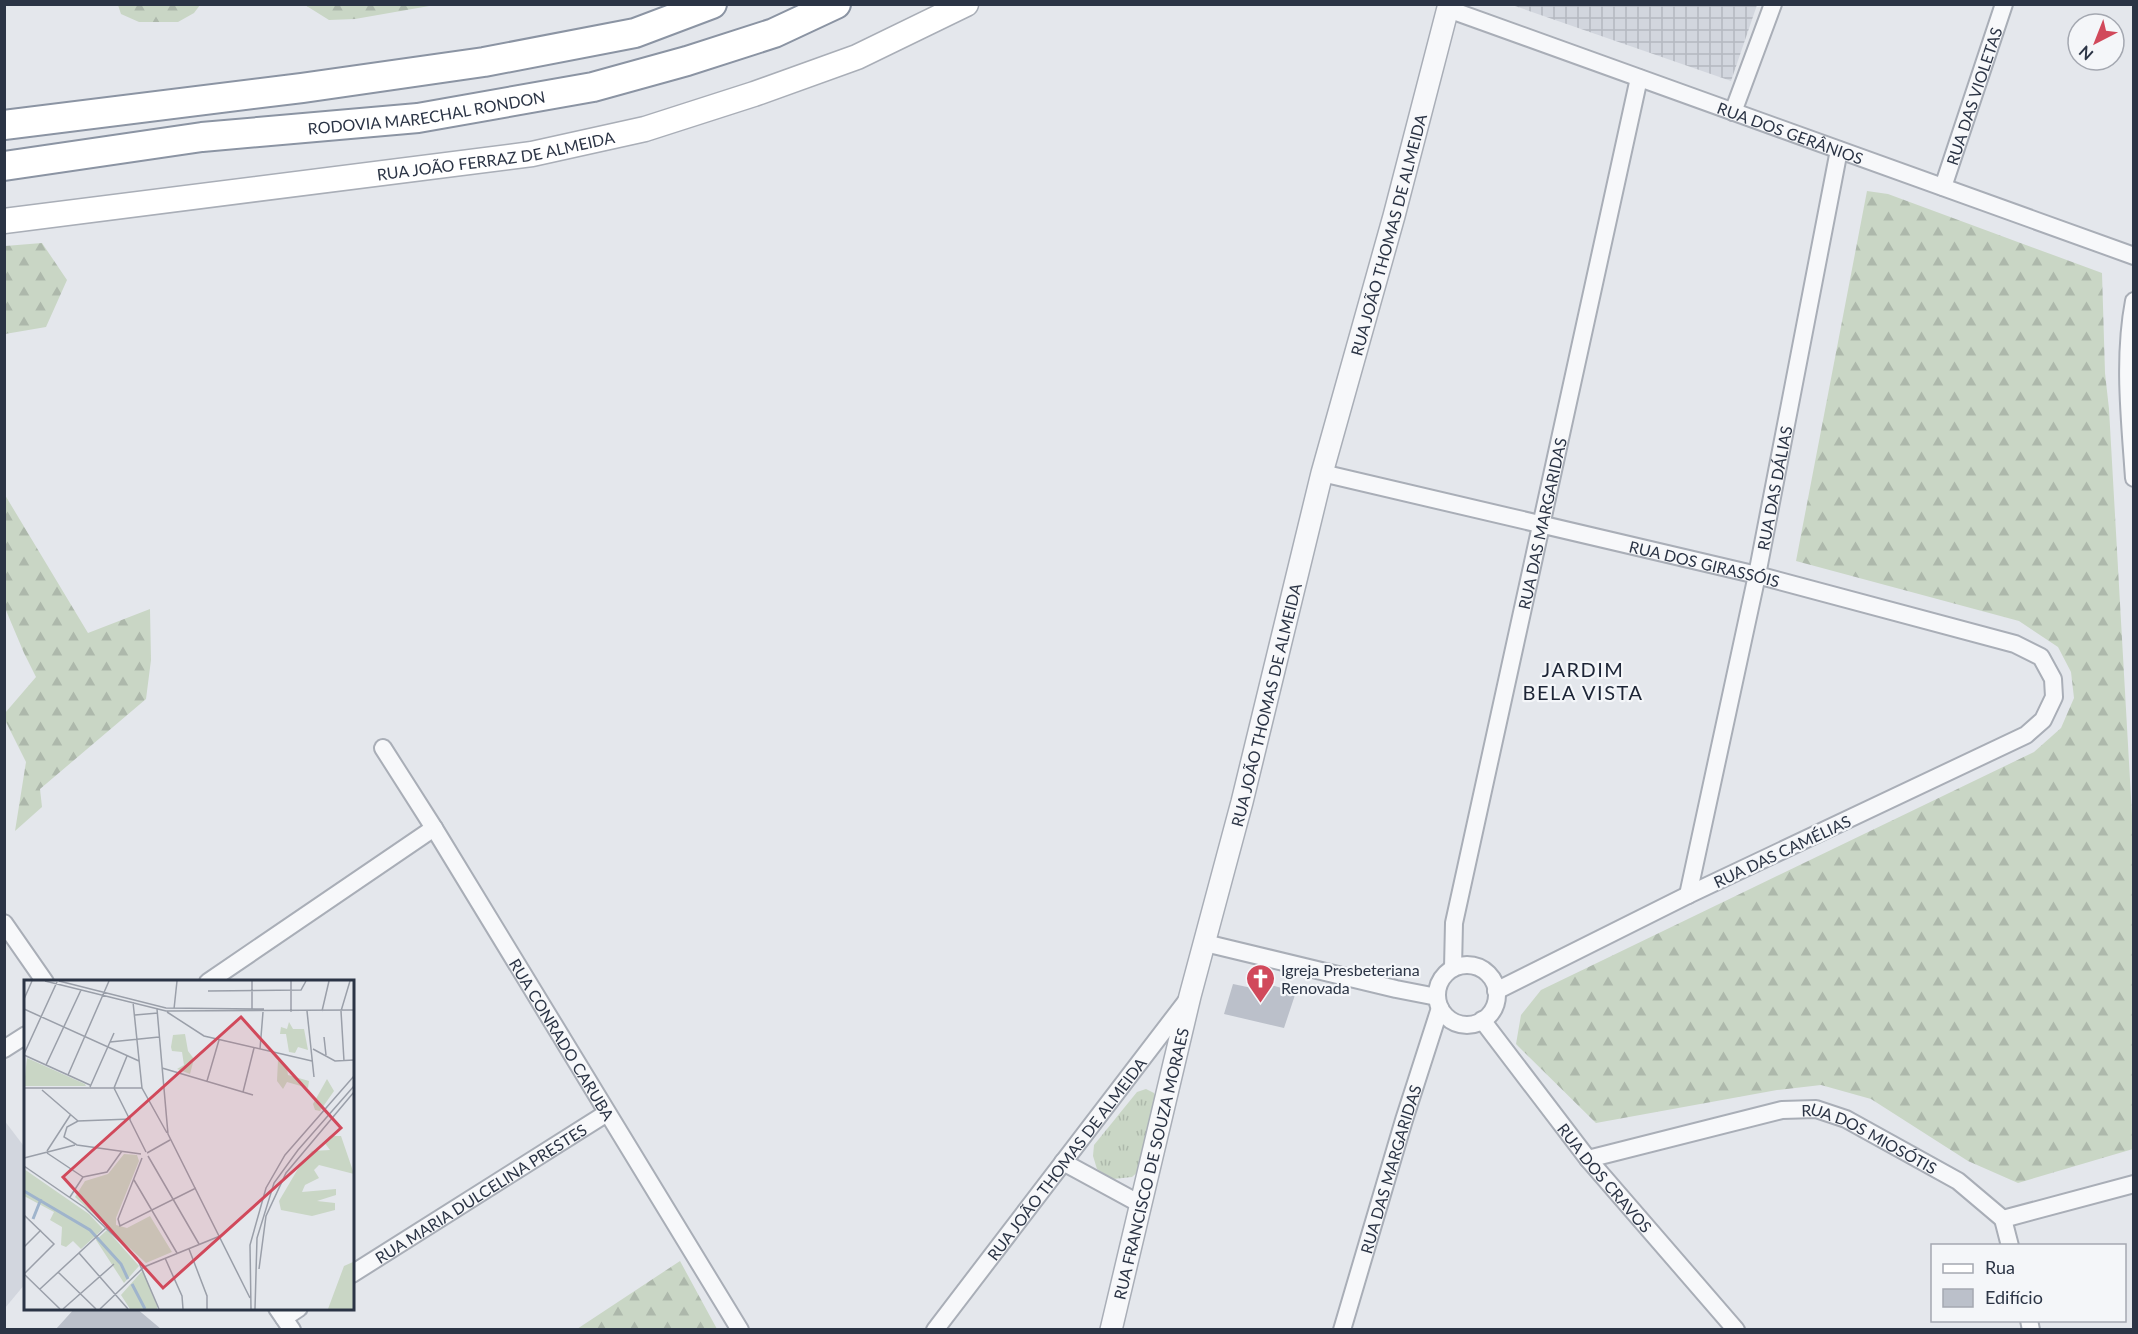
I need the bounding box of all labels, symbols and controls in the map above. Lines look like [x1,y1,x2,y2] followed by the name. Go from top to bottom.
[2066,12,2126,72] north arrow
[1942,24,2005,167] street label: RUA DAS VIOLETAS
[2075,42,2097,65] text: N
[307,86,547,137] street label: RODOVIA MARECHAL RONDON
[1715,97,1866,167] street label: RUA DOS GERÂNIOS
[1346,111,1430,358] street label: RUA JOÃO THOMAS DE ALMEIDA
[376,127,616,183] street label: RUA JOÃO FERRAZ DE ALMEIDA
[1752,424,1795,552] street label: RUA DAS DÁLIAS
[1513,436,1570,611] street label: RUA DAS MARGARIDAS
[1627,536,1782,590] street label: RUA DOS GIRASSÓIS
[1226,581,1304,829] street label: RUA JOÃO THOMAS DE ALMEIDA
[1523,657,1643,704] district label: JARDIM BELA VISTA
[1710,811,1854,891] street label: RUA DAS CAMÉLIAS
[506,955,619,1123] street label: RUA CONRADO CARUBA
[1281,960,1420,997] place label: Igreja Presbeteriana Renovada
[1244,962,1276,1004] church icon: Igreja Presbeteriana Renovada
[24,980,354,1310] inset map
[1109,1026,1192,1301] street label: RUA FRANCISCO DE SOUZA MORAES
[983,1053,1150,1263] street label: RUA JOÃO THOMAS DE ALMEIDA
[1356,1082,1424,1256] street label: RUA DAS MARGARIDAS
[1801,1098,1941,1177] street label: RUA DOS MIOSÓTIS
[371,1119,590,1267] street label: RUA MARIA DULCELINA PRESTES
[1554,1119,1656,1236] street label: RUA DOS CRAVOS
[1931,1244,2126,1322] legend
[1985,1256,2015,1278] text: Rua
[1985,1286,2043,1308] text: Edifício

